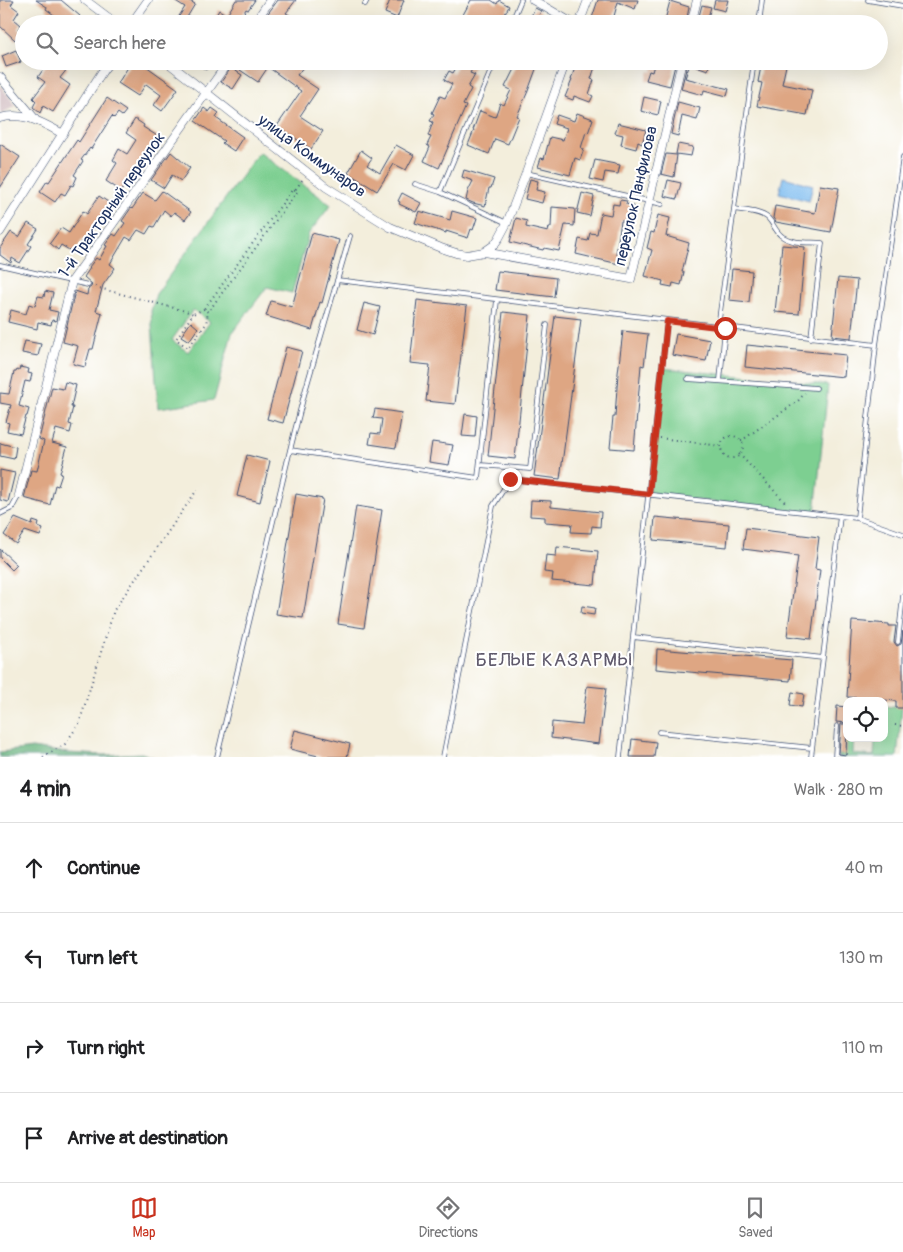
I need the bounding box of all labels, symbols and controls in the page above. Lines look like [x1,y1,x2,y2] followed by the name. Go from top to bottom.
[15,15,888,70] search box
[33,29,61,57] icon: search
[73,31,166,55] text: Search here
[253,110,370,202] street label: улица Коммунаров
[610,124,662,268] street label: переулок Панфилова
[54,128,170,282] street label: 1-й Тракторный переулок
[714,317,737,340] route start
[499,468,522,491] route end
[475,648,633,672] district label: БЕЛЫЕ КАЗАРМЫ
[843,697,888,742] map controls
[843,697,888,742] button: locate
[20,776,71,803] text: 4 min
[794,780,883,800] text: Walk · 280 m
[20,854,48,882] icon: ahead
[67,856,140,880] text: Continue
[845,858,883,878] text: 40 m
[20,944,48,972] icon: left
[67,946,137,970] text: Turn left
[839,948,883,968] text: 130 m
[20,1034,48,1062] icon: right
[67,1036,145,1060] text: Turn right
[842,1038,883,1058] text: 110 m
[20,1124,48,1152] icon: arrive
[67,1126,228,1150] text: Arrive at destination
[130,1194,158,1241] tab: Map
[418,1194,478,1241] tab: Directions
[738,1194,773,1241] tab: Saved

